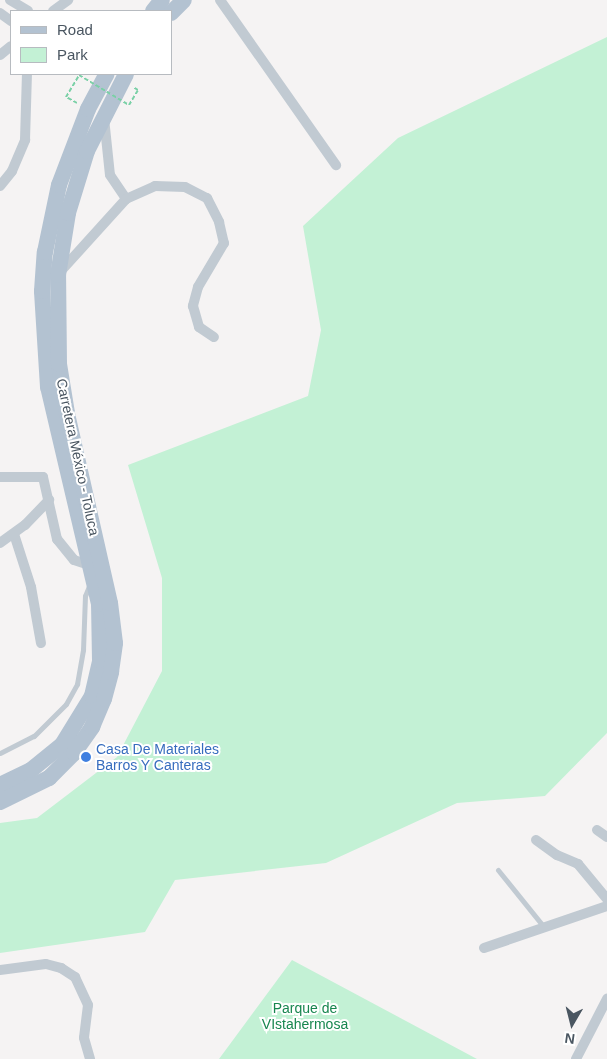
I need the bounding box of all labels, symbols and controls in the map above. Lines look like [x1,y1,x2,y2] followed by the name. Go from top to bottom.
[10,10,172,75] legend
[57,21,93,38] text: Road
[57,46,88,63] text: Park
[53,377,103,537] street label: Carretera México - Toluca
[96,741,219,774] place label: Casa De Materiales Barros Y Canteras
[80,751,92,763] marker: Casa De Materiales Barros Y Canteras
[547,999,597,1049] north arrow
[262,1000,348,1032] park label: Parque de VIstahermosa
[564,1030,576,1047] text: N

